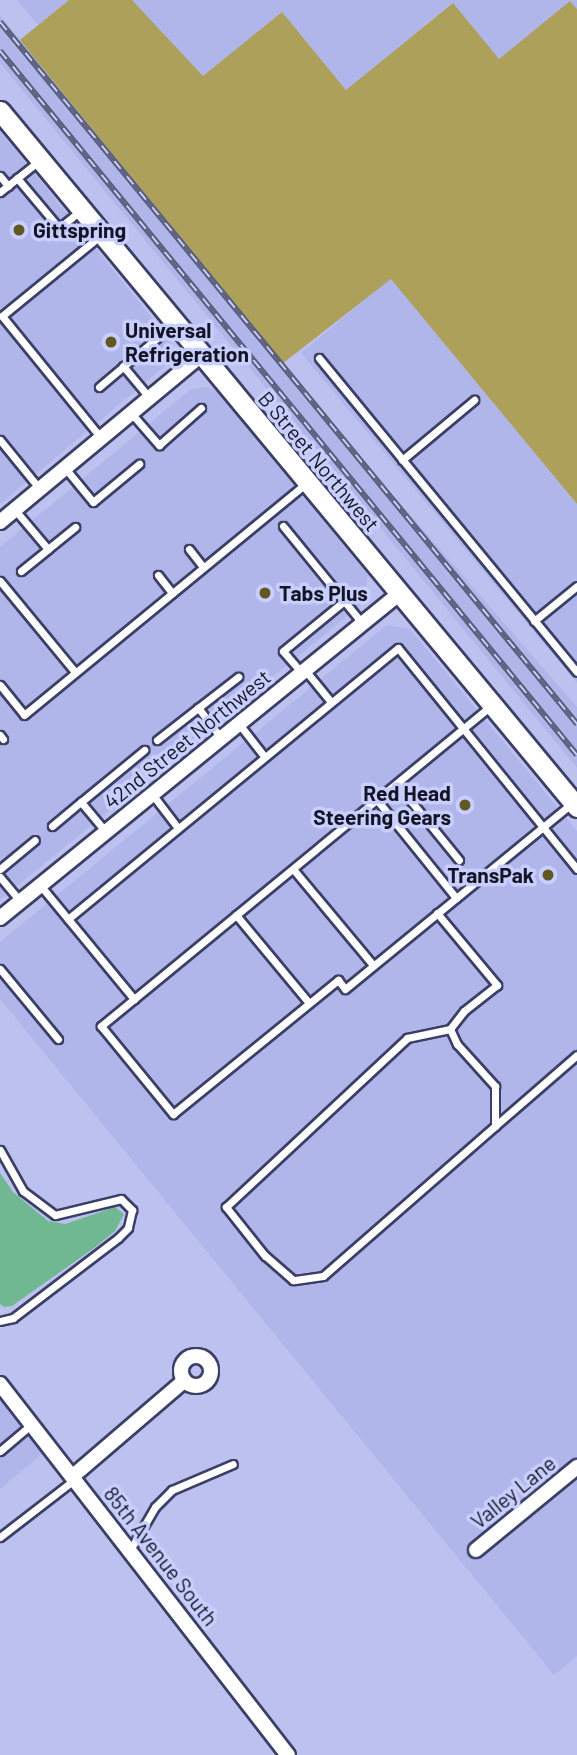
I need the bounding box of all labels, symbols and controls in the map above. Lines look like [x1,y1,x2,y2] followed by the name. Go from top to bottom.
[33,217,126,243] place label: Gittspring
[11,222,27,238] marker: Gittspring
[125,317,249,367] place label: Universal Refrigeration
[103,334,119,350] marker: Universal Refrigeration
[253,386,385,536] street label: B Street Northwest
[279,580,368,606] place label: Tabs Plus
[257,585,273,601] marker: Tabs Plus
[99,664,275,814] street label: 42nd Street Northwest
[313,780,451,830] place label: Red Head Steering Gears
[457,797,473,813] marker: Red Head Steering Gears
[447,862,534,888] place label: TransPak
[540,867,556,883] marker: TransPak
[466,1450,560,1534] street label: Valley Lane
[99,1481,223,1631] street label: 85th Avenue South

